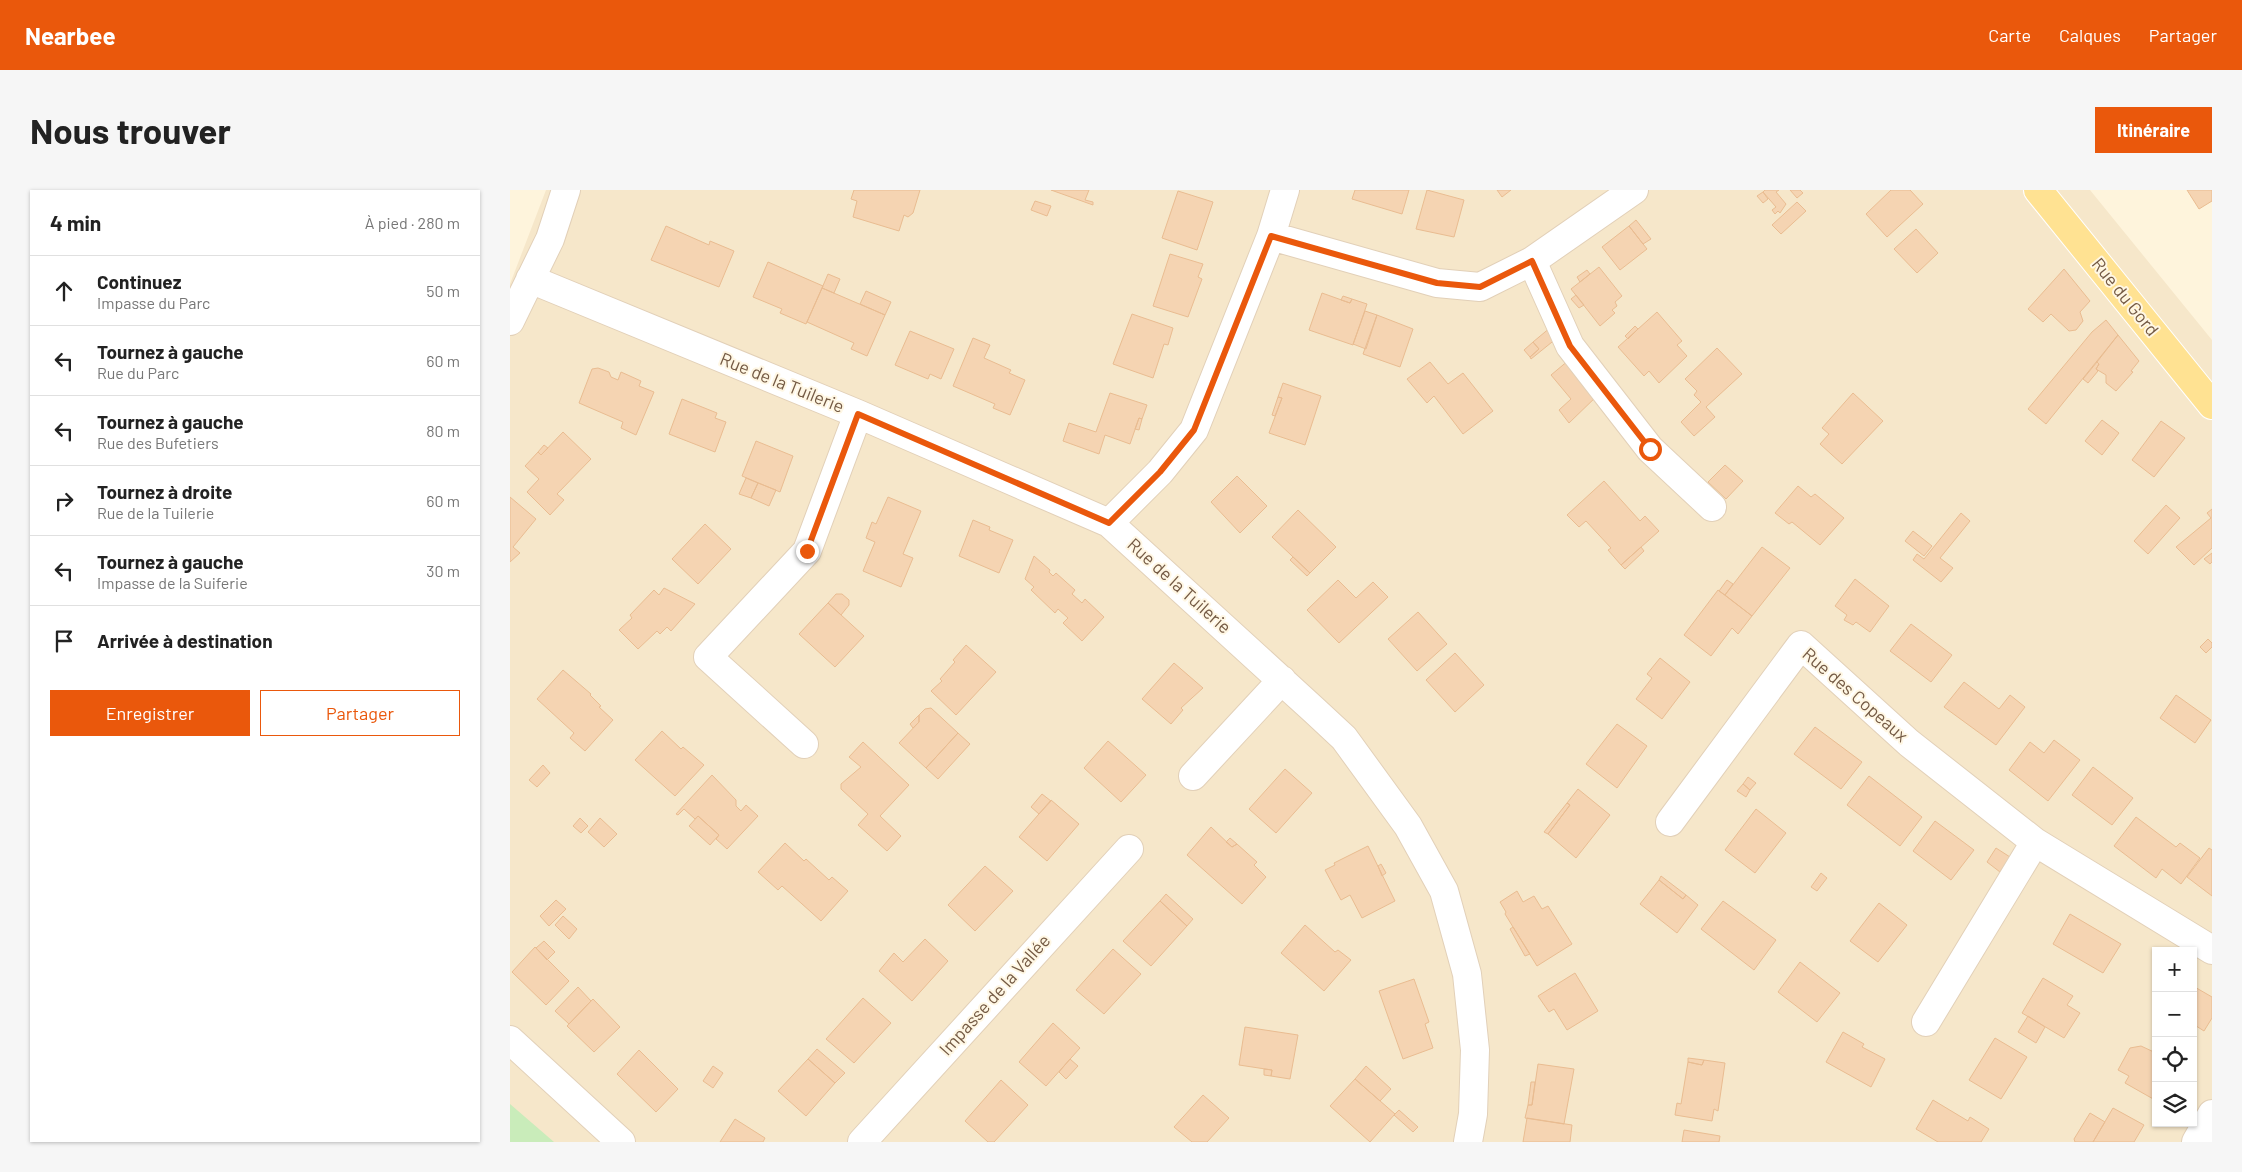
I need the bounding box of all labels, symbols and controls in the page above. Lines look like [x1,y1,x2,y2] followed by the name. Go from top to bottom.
[25,21,116,50] text: Nearbee
[1988,24,2031,46] text: Carte
[2059,24,2121,46] text: Calques
[2149,24,2217,46] text: Partager
[2095,107,2212,153] button: Itinéraire
[30,109,231,151] text: Nous trouver
[50,210,101,235] text: 4 min
[365,213,460,232] text: À pied · 280 m
[2088,253,2164,340] street label: Rue du Gord
[97,270,181,293] text: Continuez
[50,277,78,305] icon: ahead
[426,281,460,300] text: 50 m
[97,293,210,312] text: Impasse du Parc
[97,340,244,363] text: Tournez à gauche
[50,347,78,375] icon: left
[717,347,848,417] street label: Rue de la Tuilerie
[426,351,460,370] text: 60 m
[97,363,179,382] text: Rue du Parc
[97,410,244,433] text: Tournez à gauche
[50,417,78,445] icon: left
[426,421,460,440] text: 80 m
[97,433,219,452] text: Rue des Bufetiers
[1639,438,1662,461] route start
[97,480,233,503] text: Tournez à droite
[50,487,78,515] icon: right
[426,491,460,510] text: 60 m
[97,503,214,522] text: Rue de la Tuilerie
[1123,533,1236,638] street label: Rue de la Tuilerie
[796,540,819,563] route end
[97,550,244,573] text: Tournez à gauche
[50,557,78,585] icon: left
[426,561,460,580] text: 30 m
[97,573,248,592] text: Impasse de la Suiferie
[50,627,78,655] icon: arrive
[97,629,273,652] text: Arrivée à destination
[1798,642,1913,746] street label: Rue des Copeaux
[50,690,250,736] button: Enregistrer
[260,690,460,736] button: Partager
[934,929,1054,1059] street label: Impasse de la Vallée
[2152,947,2197,1127] map controls
[2152,947,2197,992] button: +
[2152,992,2197,1037] button: −
[2152,1037,2197,1082] button: locate
[2152,1082,2197,1127] button: layers

